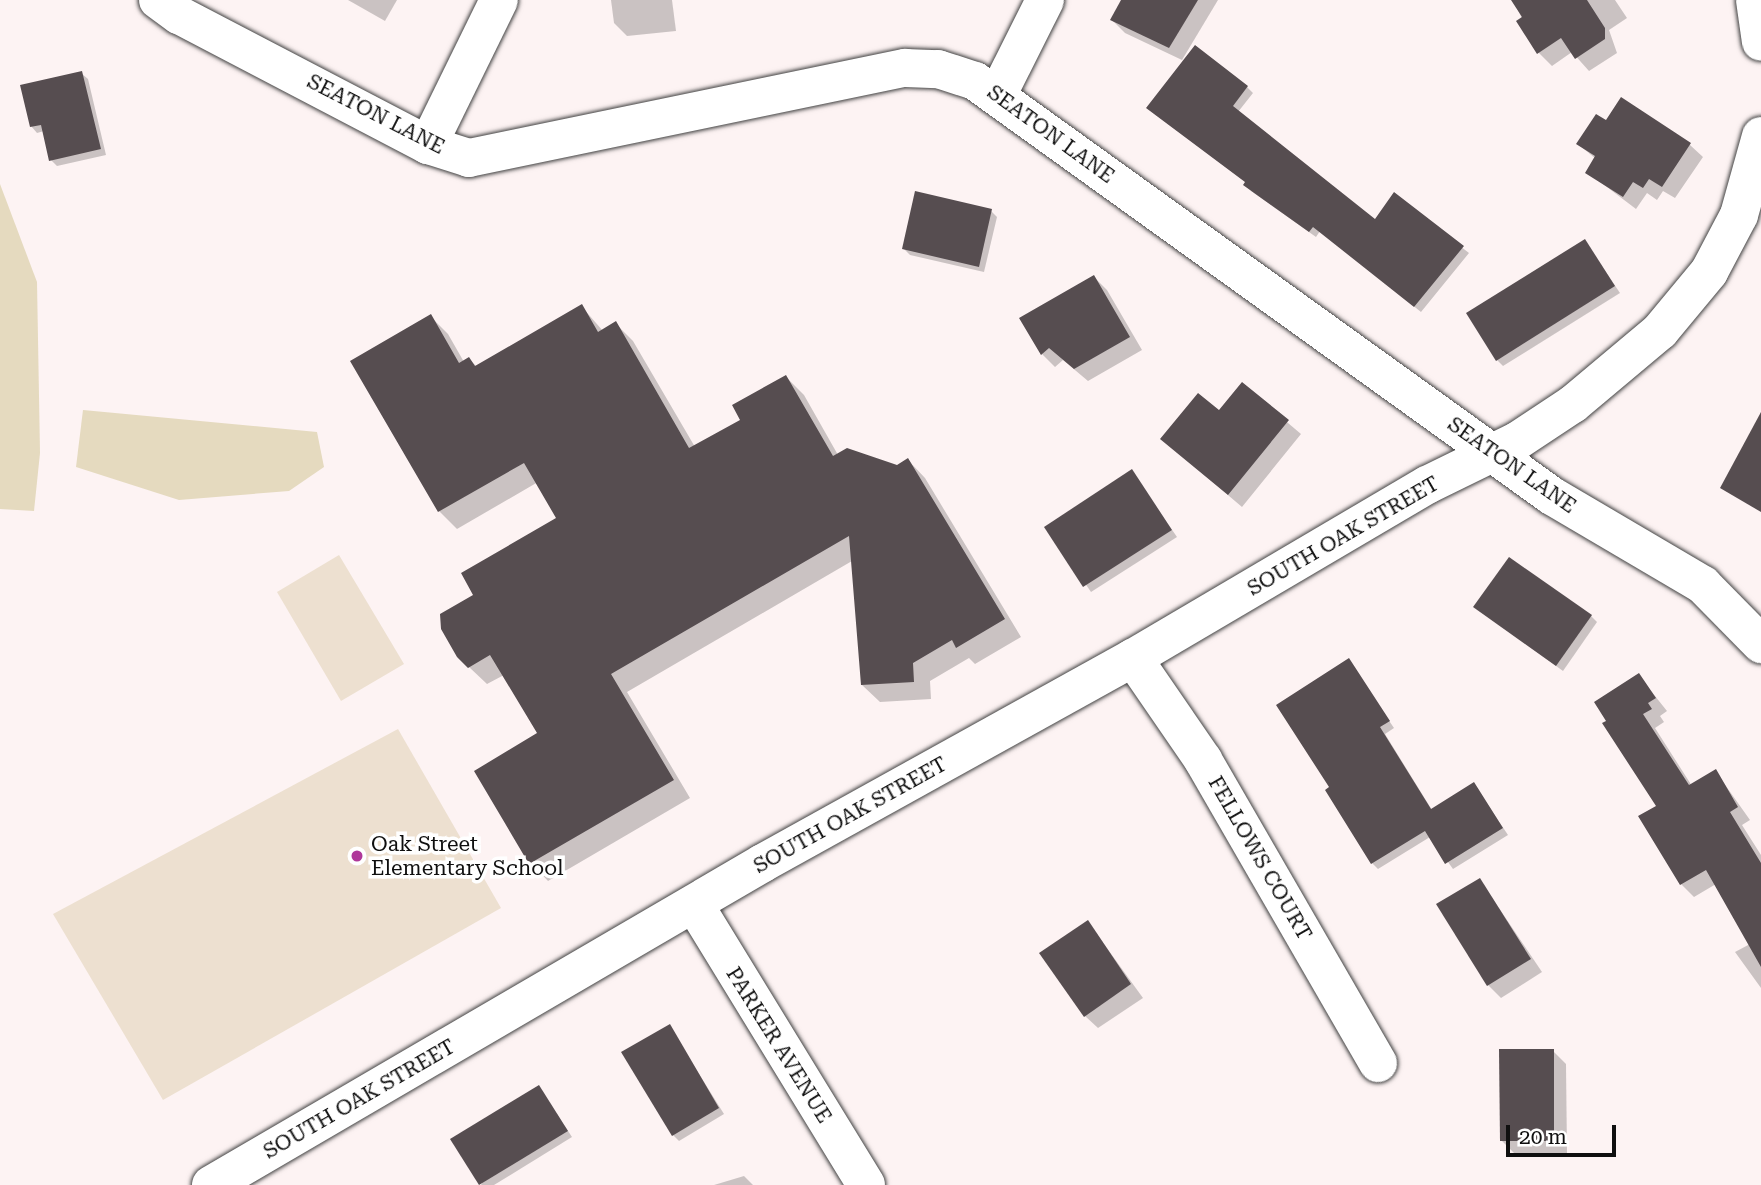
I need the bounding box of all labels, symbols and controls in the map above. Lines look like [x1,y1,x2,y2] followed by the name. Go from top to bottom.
[303,69,449,159] street label: SEATON LANE
[983,79,1119,189] street label: SEATON LANE
[1443,411,1581,519] street label: SEATON LANE
[1243,471,1443,601] street label: SOUTH OAK STREET
[749,751,951,879] street label: SOUTH OAK STREET
[1203,772,1317,944] street label: FELLOWS COURT
[371,831,564,881] place label: Oak Street Elementary School
[349,848,365,864] marker: Oak Street Elementary School
[721,962,837,1128] street label: PARKER AVENUE
[259,1034,459,1164] street label: SOUTH OAK STREET
[1509,1112,1619,1156] scale bar
[1519,1125,1567,1149] text: 20 m

